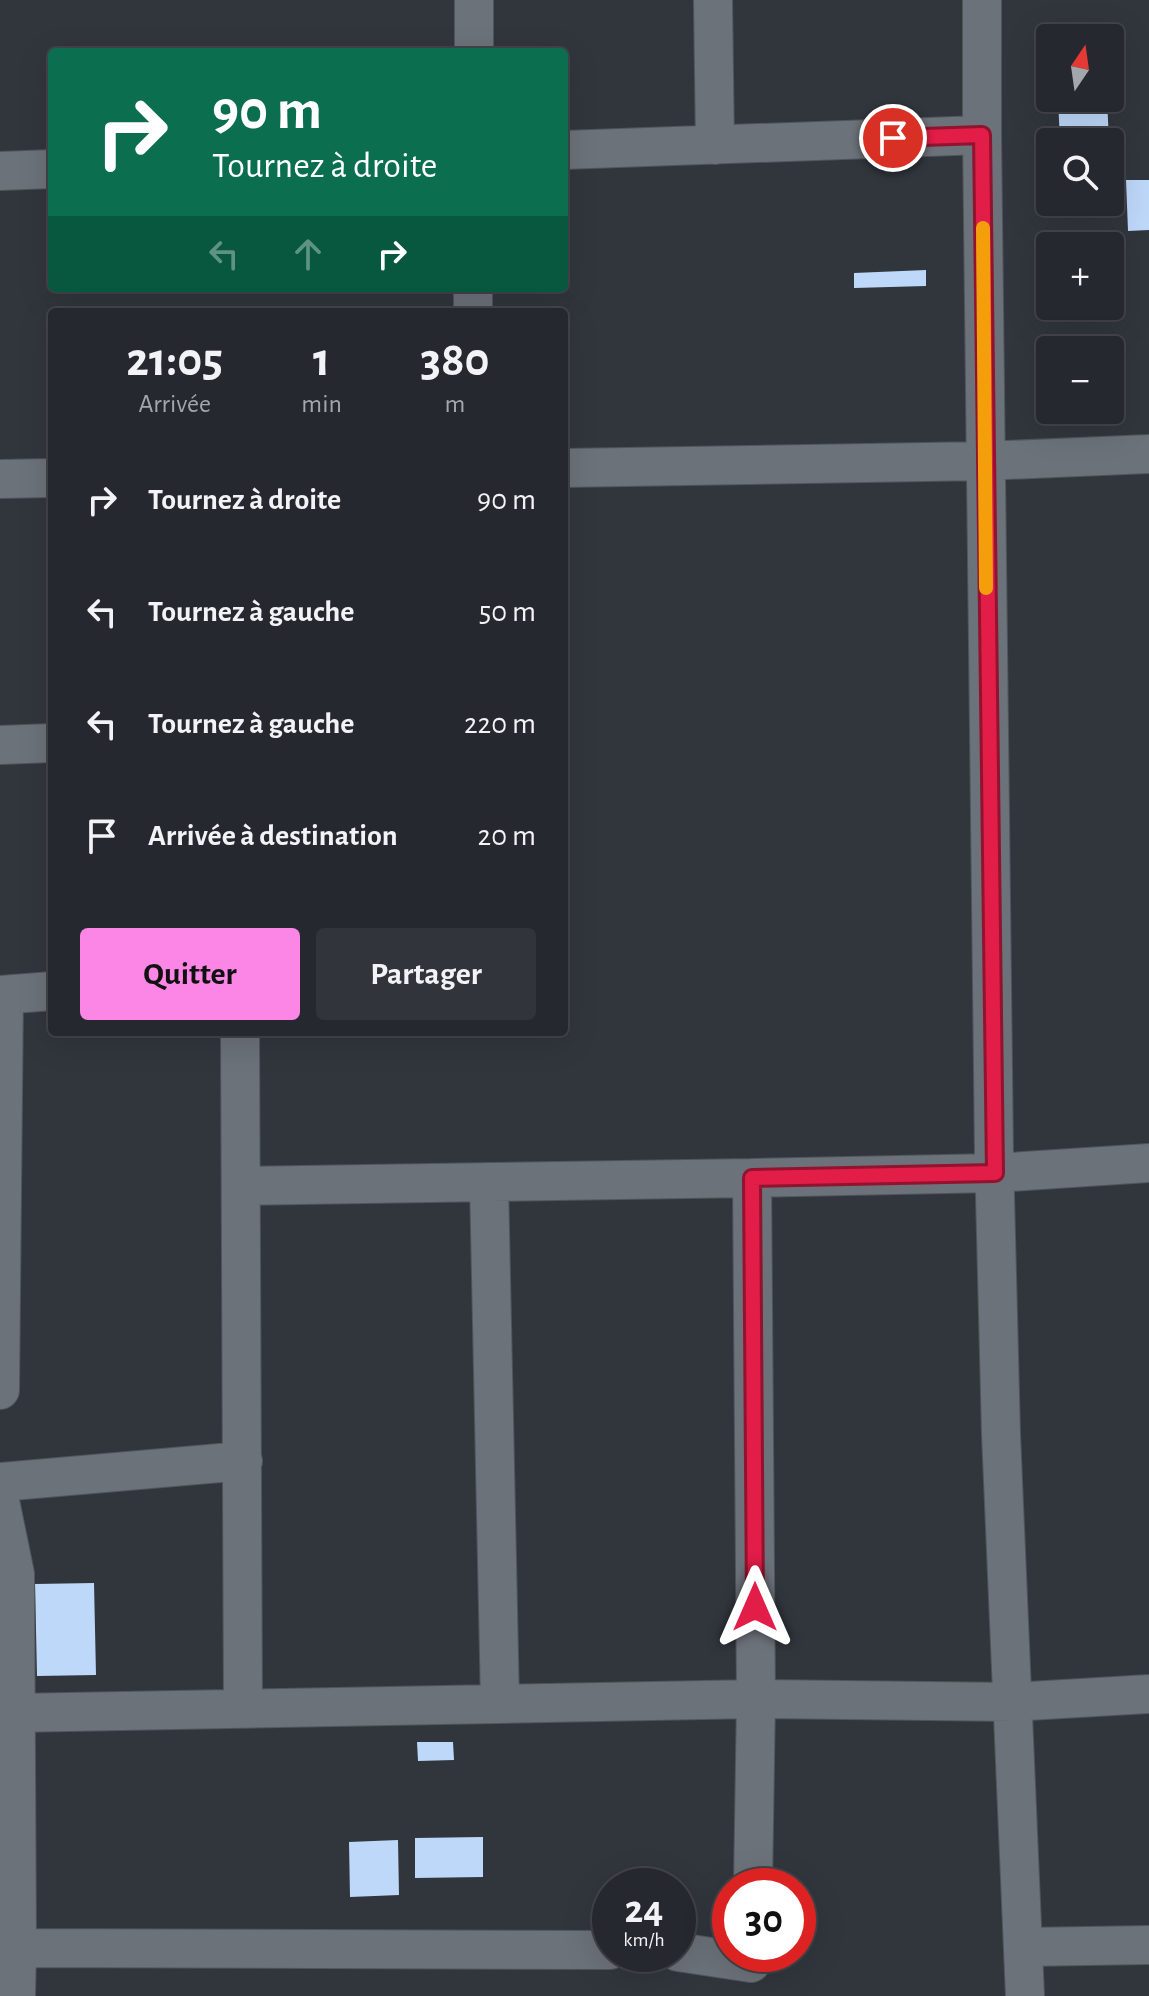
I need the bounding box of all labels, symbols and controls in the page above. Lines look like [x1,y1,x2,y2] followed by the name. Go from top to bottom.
[1036,24,1124,112] north arrow
[1036,24,1124,424] map controls
[80,80,184,184] icon: right
[212,83,322,139] text: 90 m
[859,104,927,172] pin
[871,116,915,160] icon: arrive
[1036,128,1124,216] button: search
[212,148,437,184] text: Tournez à droite
[202,232,246,276] icon: left
[286,232,330,276] icon: ahead
[370,232,414,276] icon: right
[1036,232,1124,320] button: +
[1036,336,1124,424] button: −
[126,337,223,385] text: 21:05
[313,337,330,385] text: 1
[420,337,490,385] text: 380
[138,391,211,417] text: Arrivée
[301,391,342,417] text: min
[445,391,465,417] text: m
[80,478,124,522] icon: right
[148,485,341,515] text: Tournez à droite
[477,485,536,515] text: 90 m
[80,590,124,634] icon: left
[148,597,355,627] text: Tournez à gauche
[479,597,536,627] text: 50 m
[80,702,124,746] icon: left
[148,709,355,739] text: Tournez à gauche
[464,709,536,739] text: 220 m
[80,814,124,858] icon: arrive
[148,821,398,851] text: Arrivée à destination
[478,821,536,851] text: 20 m
[80,928,300,1020] button: Quitter
[316,928,536,1020] button: Partager
[713,1565,797,1649] position arrow
[712,1868,816,1972] speed limit sign: 30
[625,1890,663,1930] text: 24
[623,1930,665,1950] text: km/h

